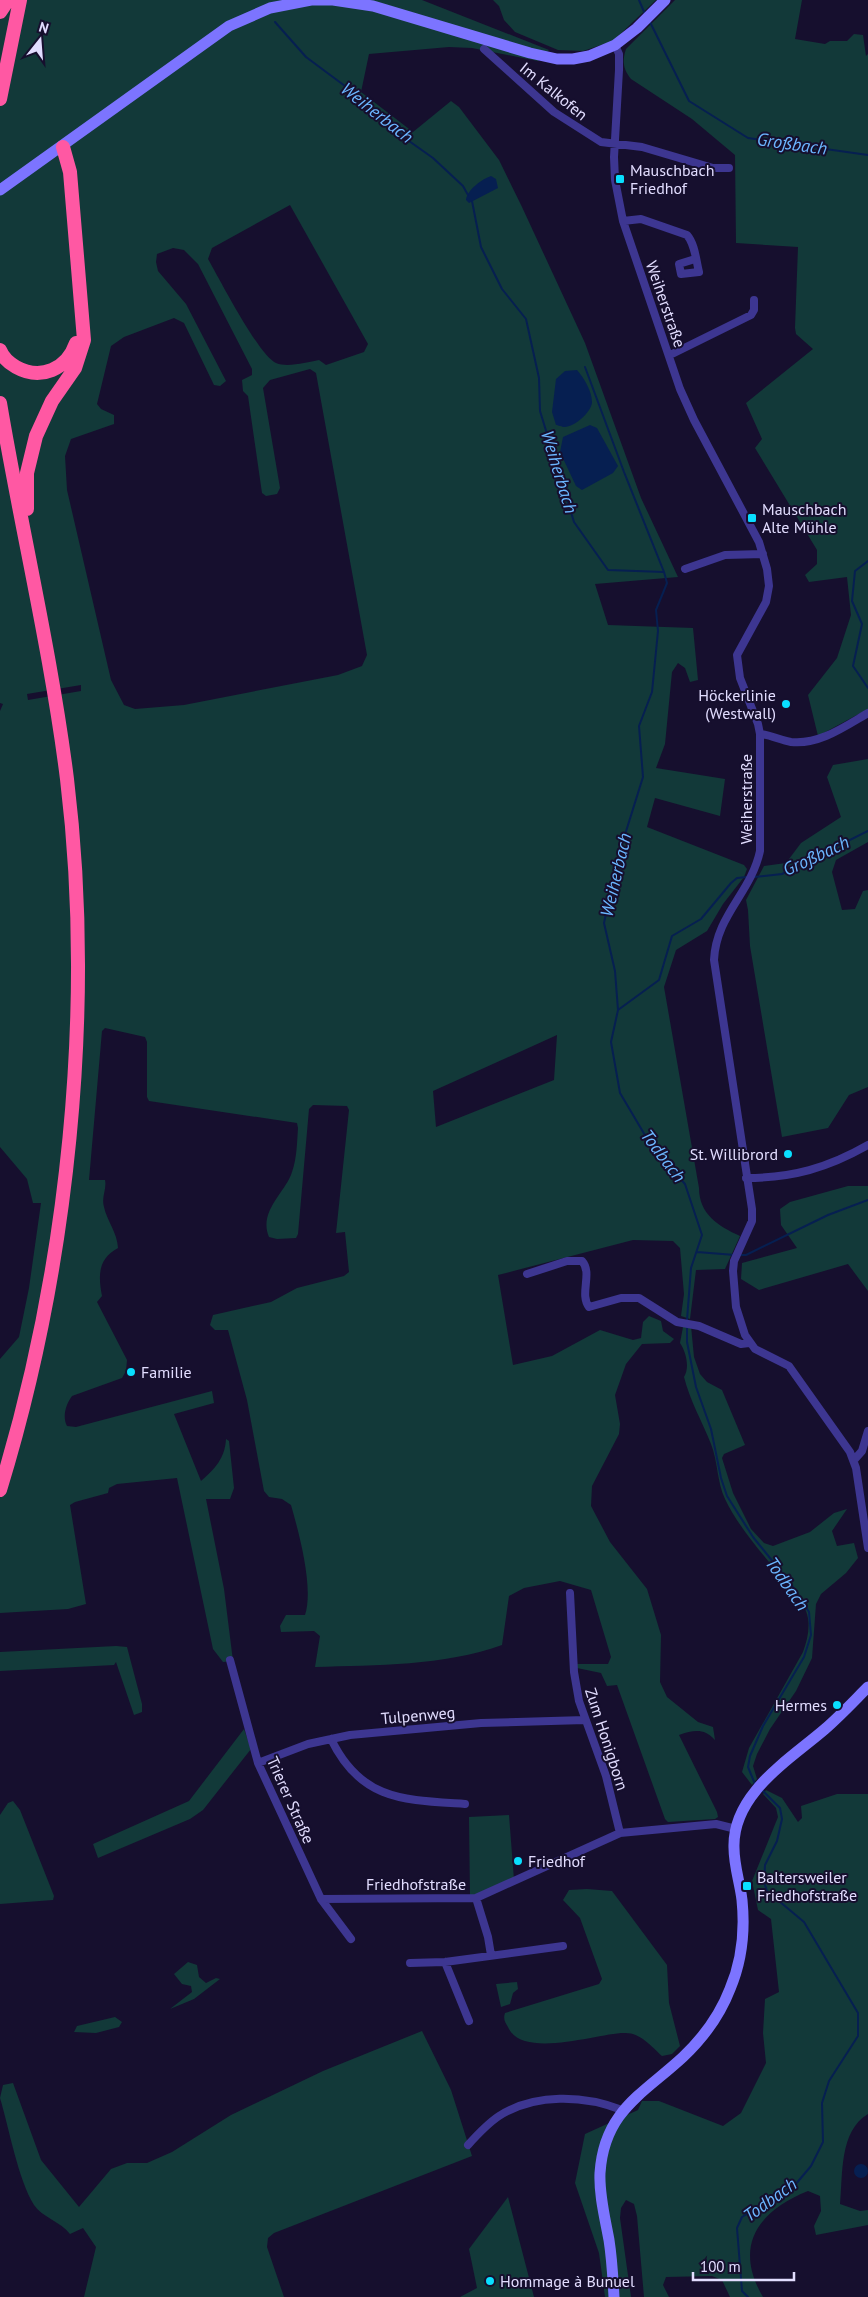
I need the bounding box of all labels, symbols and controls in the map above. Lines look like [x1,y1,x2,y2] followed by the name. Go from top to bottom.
[15,15,65,65] north arrow
[37,18,51,38] text: N
[516,58,592,124] street label: Im Kalkofen
[336,77,418,148] water label: Weiherbach
[755,127,829,160] water label: Großbach
[630,160,714,198] place label: Mauschbach Friedhof
[614,173,626,185] marker: Mauschbach Friedhof
[642,258,690,350] street label: Weiherstraße
[536,428,583,516] water label: Weiherbach
[762,499,846,537] place label: Mauschbach Alte Mühle
[746,512,758,524] marker: Mauschbach Alte Mühle
[698,685,776,723] place label: Höckerlinie (Westwall)
[780,698,792,710] marker: Höckerlinie (Westwall)
[736,754,756,844] street label: Weiherstraße
[779,830,853,881] water label: Großbach
[595,831,636,919] water label: Weiherbach
[636,1124,691,1187] water label: Todbach
[690,1144,778,1164] place label: St. Willibrord
[782,1148,794,1160] marker: St. Willibrord
[141,1362,192,1382] place label: Familie
[125,1366,137,1378] marker: Familie
[761,1552,814,1615] water label: Todbach
[581,1685,633,1793] street label: Zum Honigborn
[775,1695,827,1715] place label: Hermes
[831,1699,843,1711] marker: Hermes
[380,1702,456,1728] street label: Tulpenweg
[263,1753,319,1847] street label: Trierer Straße
[528,1851,586,1871] place label: Friedhof
[512,1855,524,1867] marker: Friedhof
[757,1867,857,1905] place label: Baltersweiler Friedhofstraße
[366,1874,466,1894] street label: Friedhofstraße
[741,1880,753,1892] marker: Baltersweiler Friedhofstraße
[738,2172,801,2227] water label: Todbach
[693,2250,794,2282] scale bar
[700,2257,741,2276] text: 100 m
[500,2271,635,2291] place label: Hommage à Bunuel
[484,2275,496,2287] marker: Hommage à Bunuel

